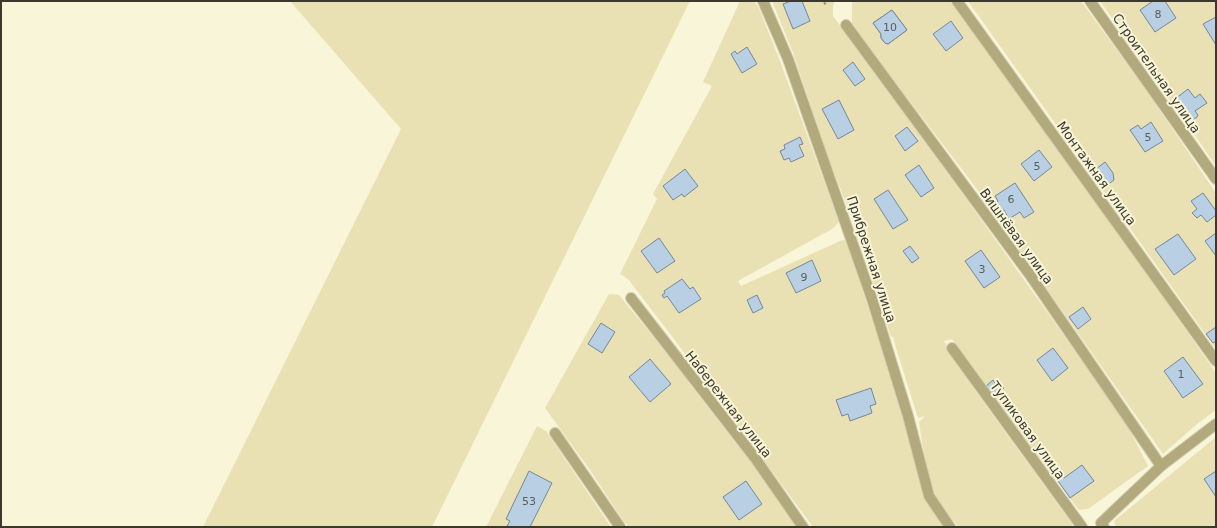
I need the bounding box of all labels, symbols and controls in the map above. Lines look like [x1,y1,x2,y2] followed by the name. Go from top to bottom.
[1155,8,1162,21] house number: 8
[1110,11,1204,136] street label: Строительная улица
[883,21,897,34] house number: 10
[1054,118,1139,228] street label: Монтажная улица
[1145,131,1152,144] house number: 5
[1034,160,1041,173] house number: 5
[977,186,1056,287] street label: Вишнёвая улица
[1008,193,1015,206] house number: 6
[844,194,899,324] street label: Прибрежная улица
[979,263,986,276] house number: 3
[801,271,808,284] house number: 9
[682,348,775,461] street label: Набережная улица
[1178,368,1185,381] house number: 1
[986,378,1068,482] street label: Тупиковая улица
[522,495,536,508] house number: 53

